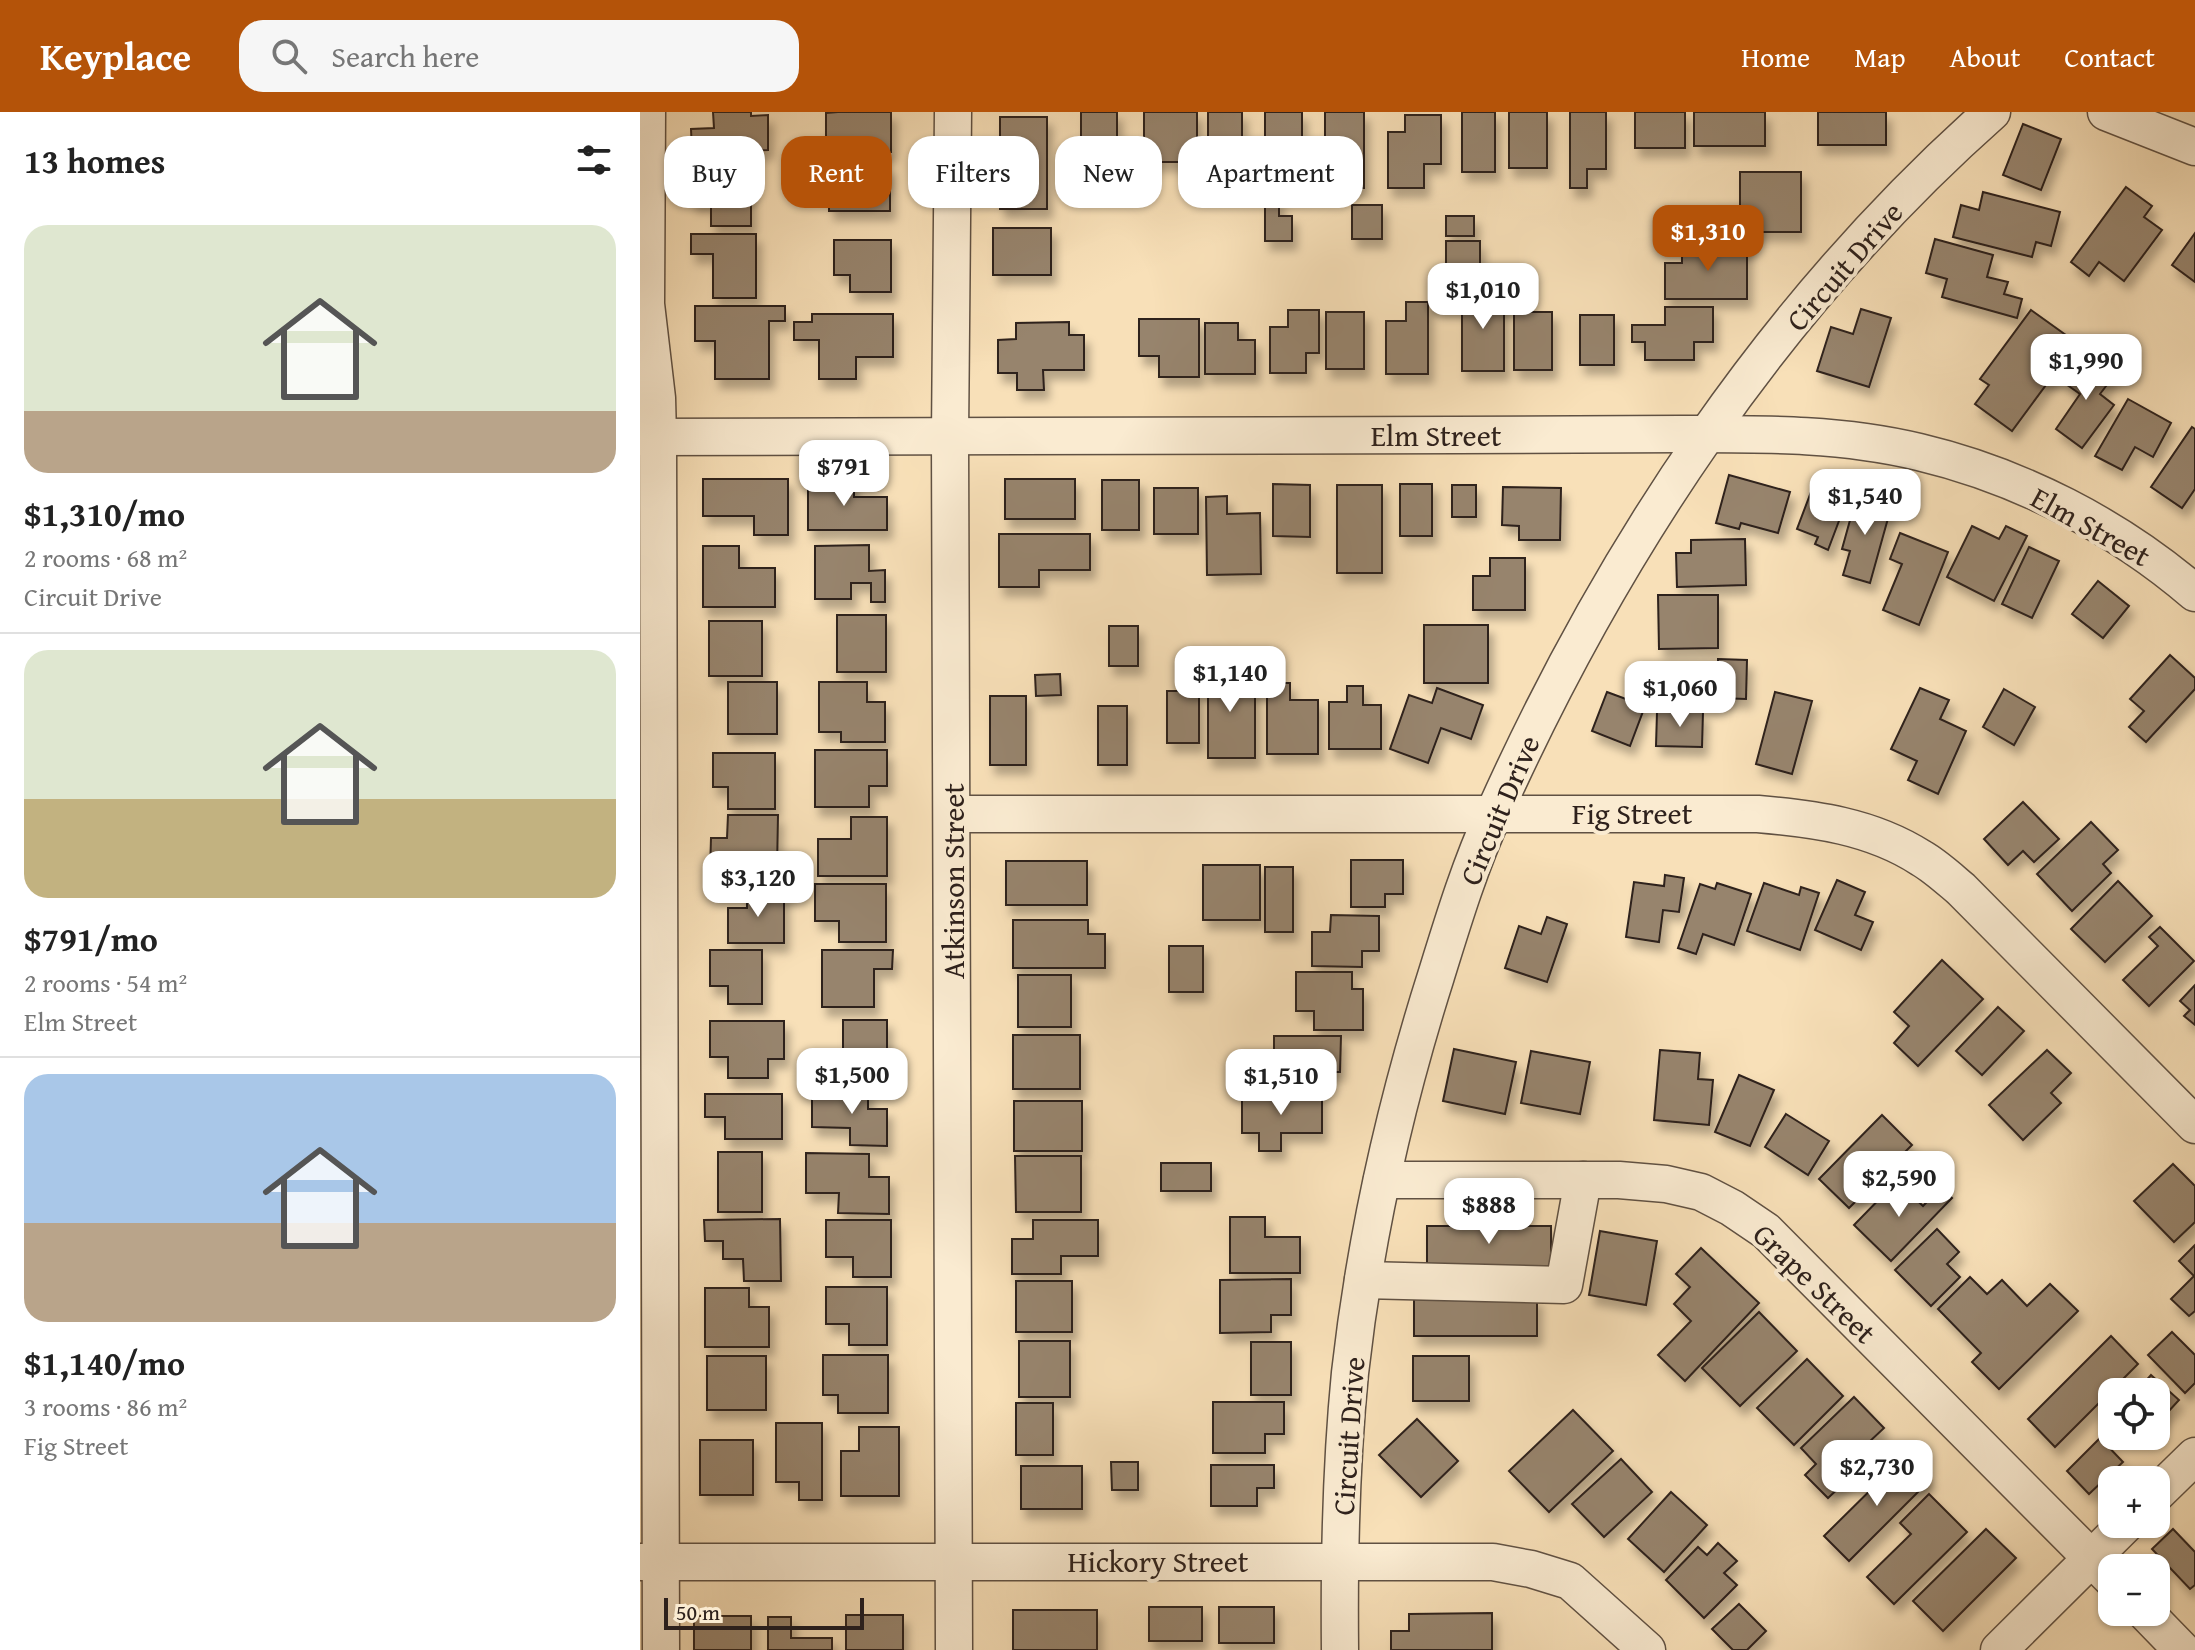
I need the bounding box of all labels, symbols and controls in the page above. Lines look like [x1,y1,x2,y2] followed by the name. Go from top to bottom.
[239,20,799,92] search box
[40,28,191,84] text: Keyplace
[267,34,311,78] icon: search
[331,34,479,78] text: Search here
[1741,36,1810,77] text: Home
[1854,36,1906,77] text: Map
[1950,36,2020,77] text: About
[2064,36,2155,77] text: Contact
[24,136,165,185] text: 13 homes
[664,136,765,208] chip: Buy
[781,136,892,208] chip: Rent
[908,136,1039,208] chip: Filters
[1055,136,1162,208] chip: New
[1178,136,1363,208] chip: Apartment
[572,138,616,182] icon: filters
[1775,192,1913,340] street label: Circuit Drive
[1643,205,1773,273] pin: $1,310
[1671,211,1745,250] text: $1,310
[1418,263,1548,331] pin: $1,010
[1446,269,1520,308] text: $1,010
[248,277,392,421] icon: home
[2021,334,2151,402] pin: $1,990
[2049,340,2123,379] text: $1,990
[1371,413,1502,457] street label: Elm Street
[797,440,891,508] pin: $791
[817,446,871,485] text: $791
[1800,469,1930,537] pin: $1,540
[1828,475,1902,514] text: $1,540
[2023,475,2159,577] street label: Elm Street
[24,489,185,538] text: $1,310/mo
[24,538,187,577] text: 2 rooms · 68 m²
[24,577,162,616] text: Circuit Drive
[1165,646,1295,714] pin: $1,140
[1193,652,1267,691] text: $1,140
[1615,661,1745,729] pin: $1,060
[1643,667,1717,706] text: $1,060
[248,702,392,846] icon: home
[1448,728,1550,892] street label: Circuit Drive
[931,783,975,979] street label: Atkinson Street
[1572,791,1693,835] street label: Fig Street
[693,851,823,919] pin: $3,120
[721,857,795,896] text: $3,120
[24,914,158,963] text: $791/mo
[24,963,187,1002] text: 2 rooms · 54 m²
[24,1002,137,1041] text: Elm Street
[787,1048,917,1116] pin: $1,500
[1216,1049,1346,1117] pin: $1,510
[815,1054,889,1093] text: $1,500
[1244,1055,1318,1094] text: $1,510
[248,1126,392,1270] icon: home
[1834,1151,1964,1219] pin: $2,590
[1862,1157,1936,1196] text: $2,590
[1442,1178,1536,1246] pin: $888
[1462,1184,1516,1223] text: $888
[1743,1213,1887,1354] street label: Grape Street
[24,1338,185,1387] text: $1,140/mo
[1321,1355,1375,1517] street label: Circuit Drive
[2098,1378,2170,1626] map controls
[2098,1378,2170,1450] button: locate
[24,1387,187,1426] text: 3 rooms · 86 m²
[24,1426,128,1465] text: Fig Street
[1812,1440,1942,1508] pin: $2,730
[1840,1446,1914,1485] text: $2,730
[2098,1466,2170,1538] button: +
[1068,1539,1249,1583] street label: Hickory Street
[2098,1554,2170,1626] button: −
[664,1594,864,1630] scale bar
[676,1596,720,1628] text: 50 m

